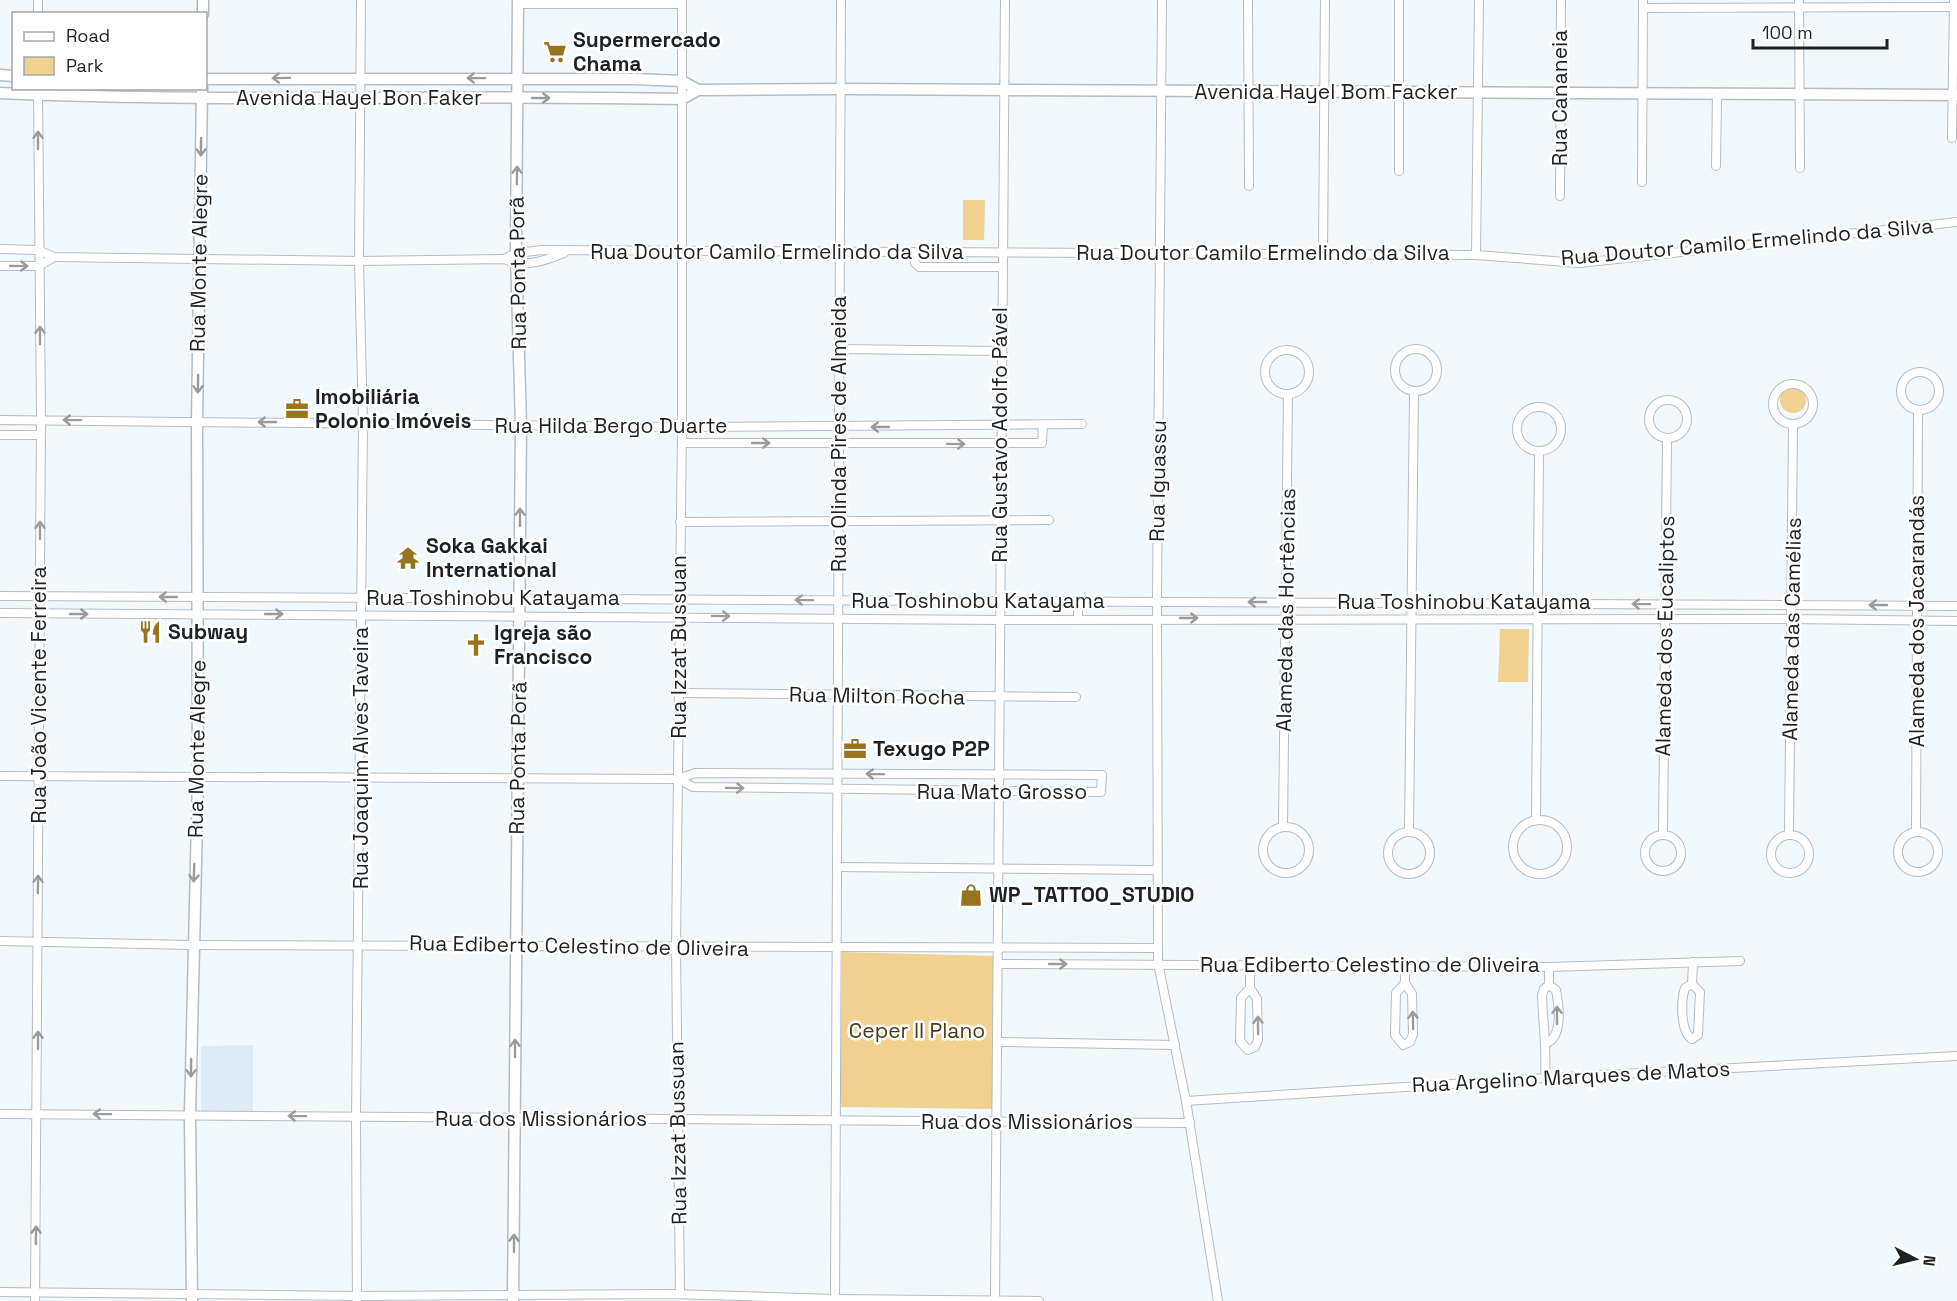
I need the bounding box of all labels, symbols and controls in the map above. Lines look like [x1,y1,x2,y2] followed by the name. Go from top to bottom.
[12,12,207,90] legend
[1753,12,1886,50] scale bar
[1762,21,1813,44] text: 100 m
[66,24,110,47] text: Road
[573,26,721,77] place label: Supermercado Chama
[1546,30,1573,166] street label: Rua Cananeia
[542,39,568,65] supermarket icon: Supermercado Chama
[66,54,104,77] text: Park
[272,72,292,84] one-way arrow
[467,72,487,84] one-way arrow
[1194,78,1458,105] street label: Avenida Hayel Bom Facker
[236,84,482,111] street label: Avenida Hayel Bon Faker
[531,92,551,104] one-way arrow
[32,130,44,150] one-way arrow
[195,136,207,156] one-way arrow
[511,165,523,185] one-way arrow
[183,174,214,352] street label: Rua Monte Alegre
[503,196,532,350] street label: Rua Ponta Porã
[1560,212,1934,271] street label: Rua Doutor Camilo Ermelindo da Silva
[590,238,964,265] street label: Rua Doutor Camilo Ermelindo da Silva
[1076,239,1450,266] street label: Rua Doutor Camilo Ermelindo da Silva
[9,260,29,272] one-way arrow
[825,296,852,572] street label: Rua Olinda Pires de Almeida
[986,307,1013,563] street label: Rua Gustavo Adolfo Pável
[34,325,46,345] one-way arrow
[192,373,204,393] one-way arrow
[315,383,471,434] place label: Imobiliária Polonio Imóveis
[284,396,310,422] office icon: Imobiliária Polonio Imóveis
[495,412,727,439] street label: Rua Hilda Bergo Duarte
[62,414,82,426] one-way arrow
[257,416,277,428] one-way arrow
[1143,420,1172,542] street label: Rua Iguassu
[871,421,891,433] one-way arrow
[751,437,771,449] one-way arrow
[946,438,966,449] one-way arrow
[1270,488,1301,732] street label: Alameda das Hortências
[1903,495,1930,747] street label: Alameda dos Jacarandás
[514,507,526,527] one-way arrow
[1649,515,1680,757] street label: Alameda dos Eucaliptos
[1776,517,1807,741] street label: Alameda das Camélias
[34,520,46,540] one-way arrow
[426,532,557,583] place label: Soka Gakkai International
[395,545,421,571] temple icon: Soka Gakkai International
[665,555,692,739] street label: Rua Izzat Bussuan
[25,566,52,824] street label: Rua João Vicente Ferreira
[366,584,620,611] street label: Rua Toshinobu Katayama
[851,587,1105,614] street label: Rua Toshinobu Katayama
[1337,588,1591,615] street label: Rua Toshinobu Katayama
[159,591,179,603] one-way arrow
[795,594,815,606] one-way arrow
[1247,596,1267,608] one-way arrow
[1631,598,1651,609] one-way arrow
[1868,599,1888,611] one-way arrow
[69,608,89,620] one-way arrow
[264,608,284,620] one-way arrow
[711,610,731,622] one-way arrow
[1179,612,1199,624] one-way arrow
[168,618,248,645] place label: Subway
[137,619,163,645] restaurant icon: Subway
[494,619,592,670] place label: Igreja são Francisco
[347,627,374,889] street label: Rua Joaquim Alves Taveira
[463,632,489,658] church icon: Igreja são Francisco
[181,660,212,838] street label: Rua Monte Alegre
[789,680,965,711] street label: Rua Milton Rocha
[503,681,532,835] street label: Rua Ponta Porã
[873,735,990,762] place label: Texugo P2P
[842,736,868,762] office icon: Texugo P2P
[866,768,886,779] one-way arrow
[917,778,1087,805] street label: Rua Mato Grosso
[724,782,744,794] one-way arrow
[189,862,200,882] one-way arrow
[33,874,44,894] one-way arrow
[989,881,1195,908] place label: WP_TATTOO_STUDIO
[958,882,984,908] shop icon: WP_TATTOO_STUDIO
[409,929,749,962] street label: Rua Ediberto Celestino de Oliveira
[1200,951,1540,978] street label: Rua Ediberto Celestino de Oliveira
[1047,958,1067,970] one-way arrow
[1551,1005,1563,1025] one-way arrow
[1407,1010,1418,1030] one-way arrow
[1252,1016,1263,1036] one-way arrow
[849,1017,985,1044] park label: Ceper II Plano
[32,1030,44,1050] one-way arrow
[509,1038,521,1058] one-way arrow
[662,1041,693,1225] street label: Rua Izzat Bussuan
[1411,1055,1731,1098] street label: Rua Argelino Marques de Matos
[185,1057,196,1077] one-way arrow
[435,1105,647,1132] street label: Rua dos Missionários
[93,1108,113,1120] one-way arrow
[921,1108,1133,1135] street label: Rua dos Missionários
[288,1110,308,1122] one-way arrow
[30,1225,42,1245] one-way arrow
[1885,1229,1945,1289] north arrow
[508,1233,520,1253] one-way arrow
[1918,1254,1940,1267] text: N

